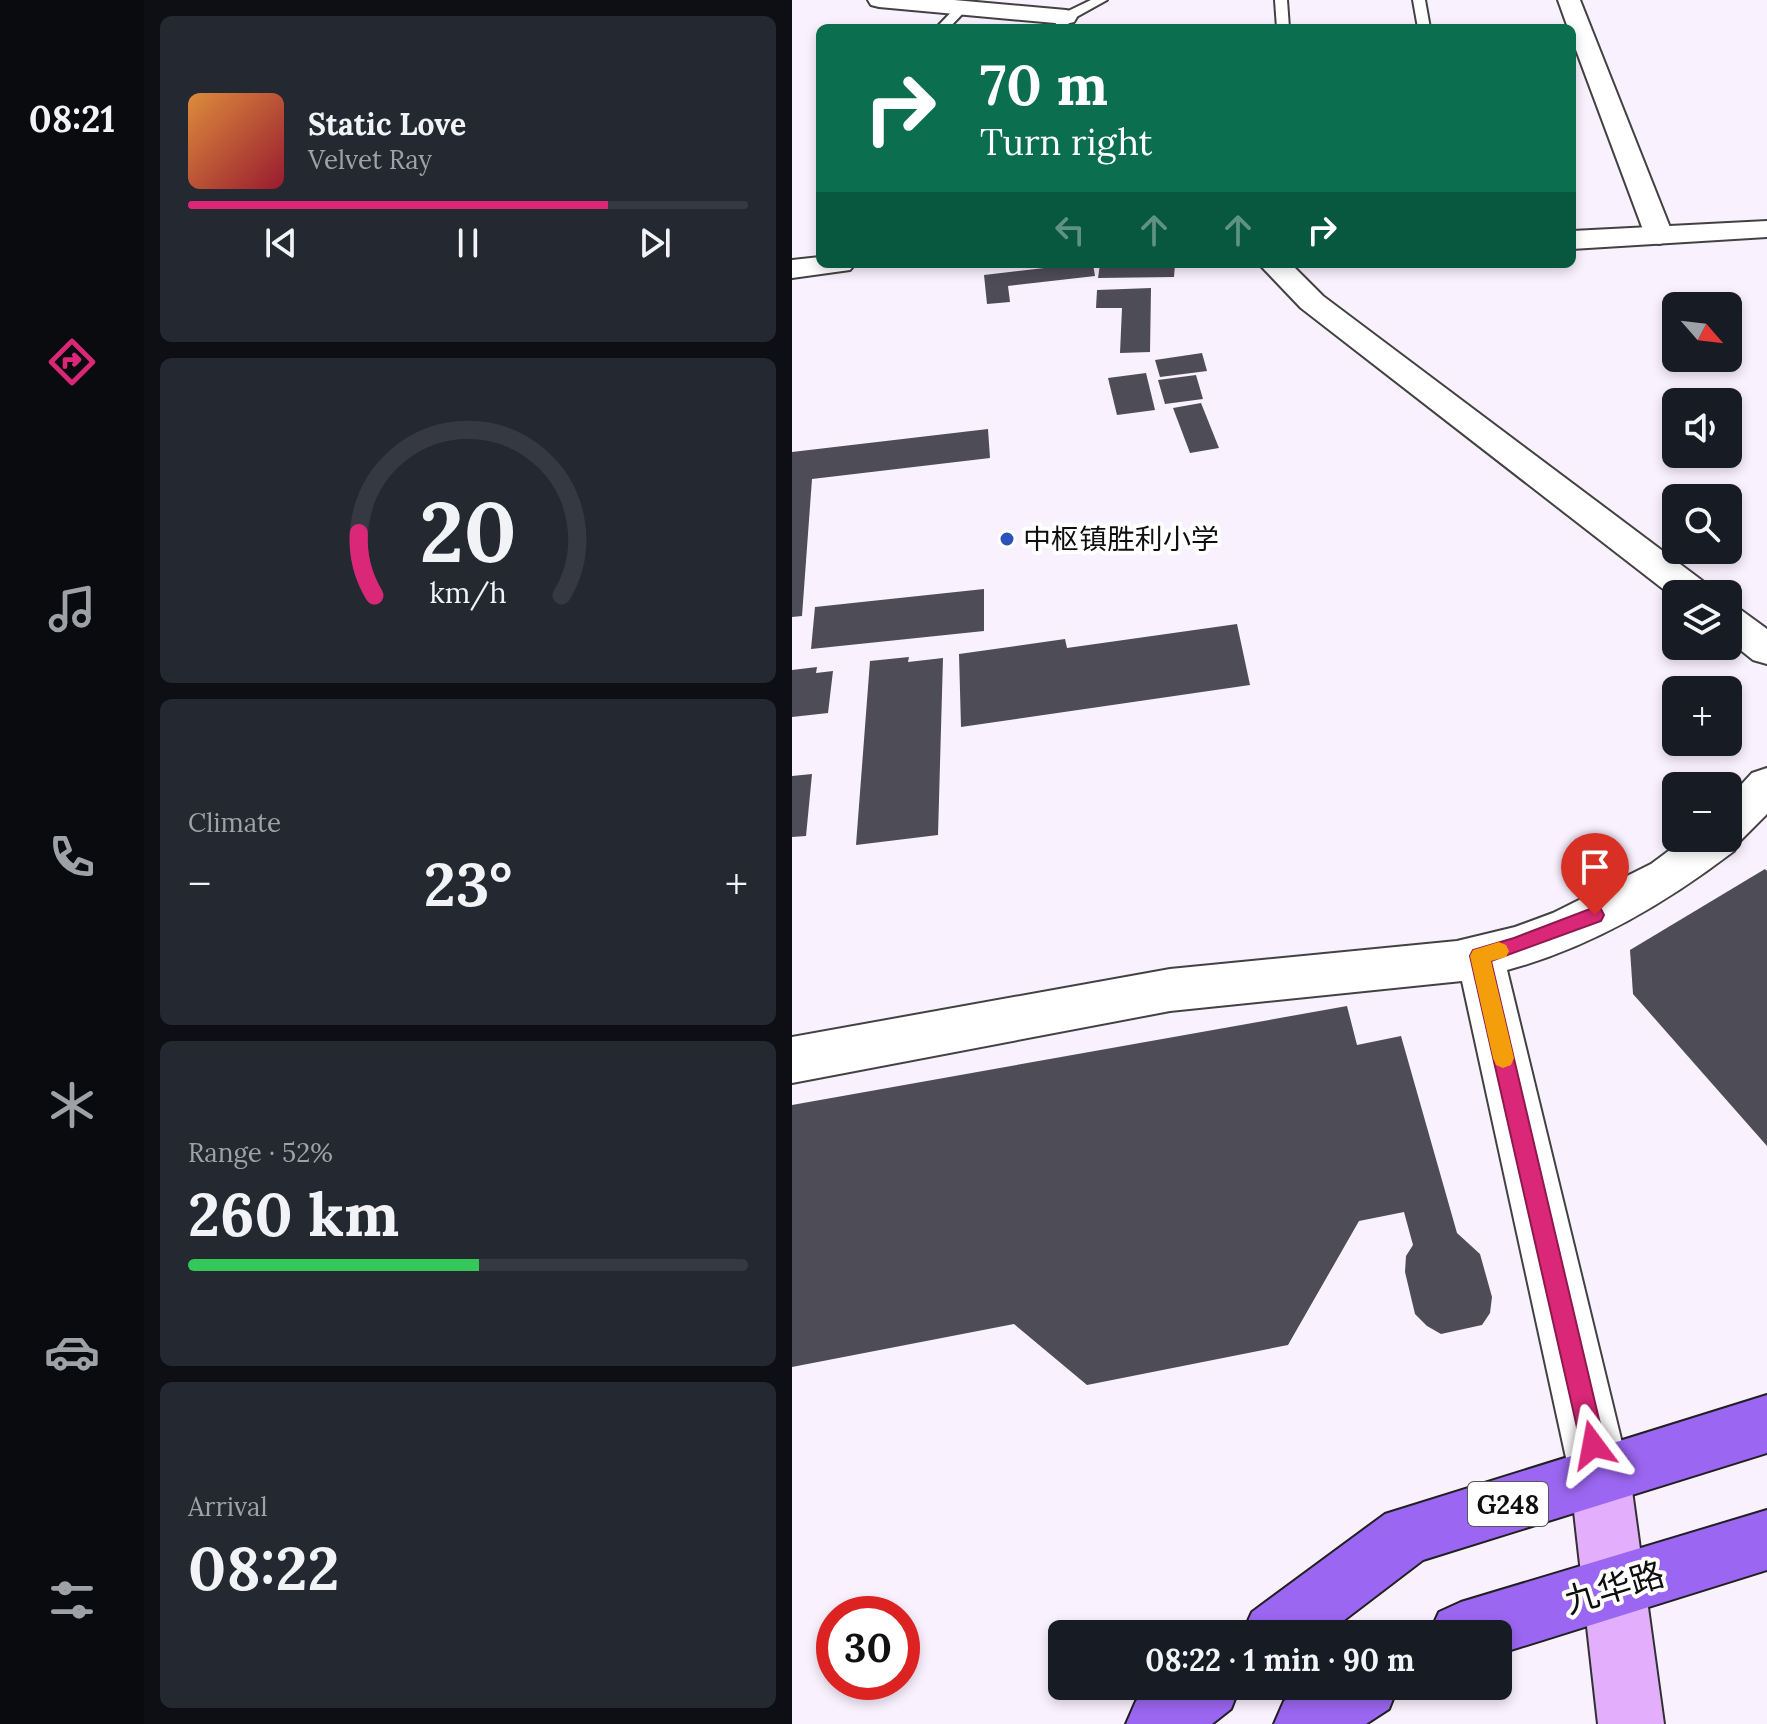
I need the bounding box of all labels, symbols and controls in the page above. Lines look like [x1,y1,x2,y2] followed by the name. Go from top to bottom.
[980,49,1108,120] text: 70 m
[848,56,952,160] icon: right
[29,96,115,142] text: 08:21
[308,105,466,143] text: Static Love
[980,119,1153,165] text: Turn right
[308,143,432,176] text: Velvet Ray
[1048,208,1092,252] icon: left
[1132,208,1176,252] icon: ahead
[1216,208,1260,252] icon: ahead
[1300,208,1344,252] icon: right
[259,221,303,265] icon: previous
[446,221,490,265] icon: pause
[633,221,677,265] icon: next
[1662,292,1742,372] north arrow
[1662,292,1742,852] map controls
[44,334,100,390] icon: directions
[1662,388,1742,468] button: sound
[419,478,517,585] text: 20
[1662,484,1742,564] button: search
[1023,521,1219,557] place label: 中枢镇胜利小学
[998,530,1016,548] marker: 中枢镇胜利小学
[429,575,507,612] text: km/h
[1662,580,1742,660] button: layers
[44,581,100,637] icon: music
[1662,676,1742,756] button: +
[1662,772,1742,852] button: −
[188,806,281,839] text: Climate
[44,829,100,885] icon: phone
[1561,833,1629,915] pin
[1573,845,1617,889] icon: arrive
[424,846,512,922] text: 23°
[188,856,211,912] text: −
[725,856,748,912] text: +
[44,1077,100,1133] icon: climate
[188,1136,333,1169] text: Range · 52%
[188,1176,399,1252] text: 260 km
[44,1324,100,1380] icon: car
[1551,1403,1635,1487] position arrow
[1468,1482,1548,1526] road number: G248
[188,1490,267,1523] text: Arrival
[188,1530,339,1606] text: 08:22
[1559,1552,1669,1622] street label: 九华路
[44,1572,100,1628] icon: filters
[816,1596,920,1700] speed limit sign: 30
[1145,1641,1415,1679] text: 08:22 · 1 min · 90 m

